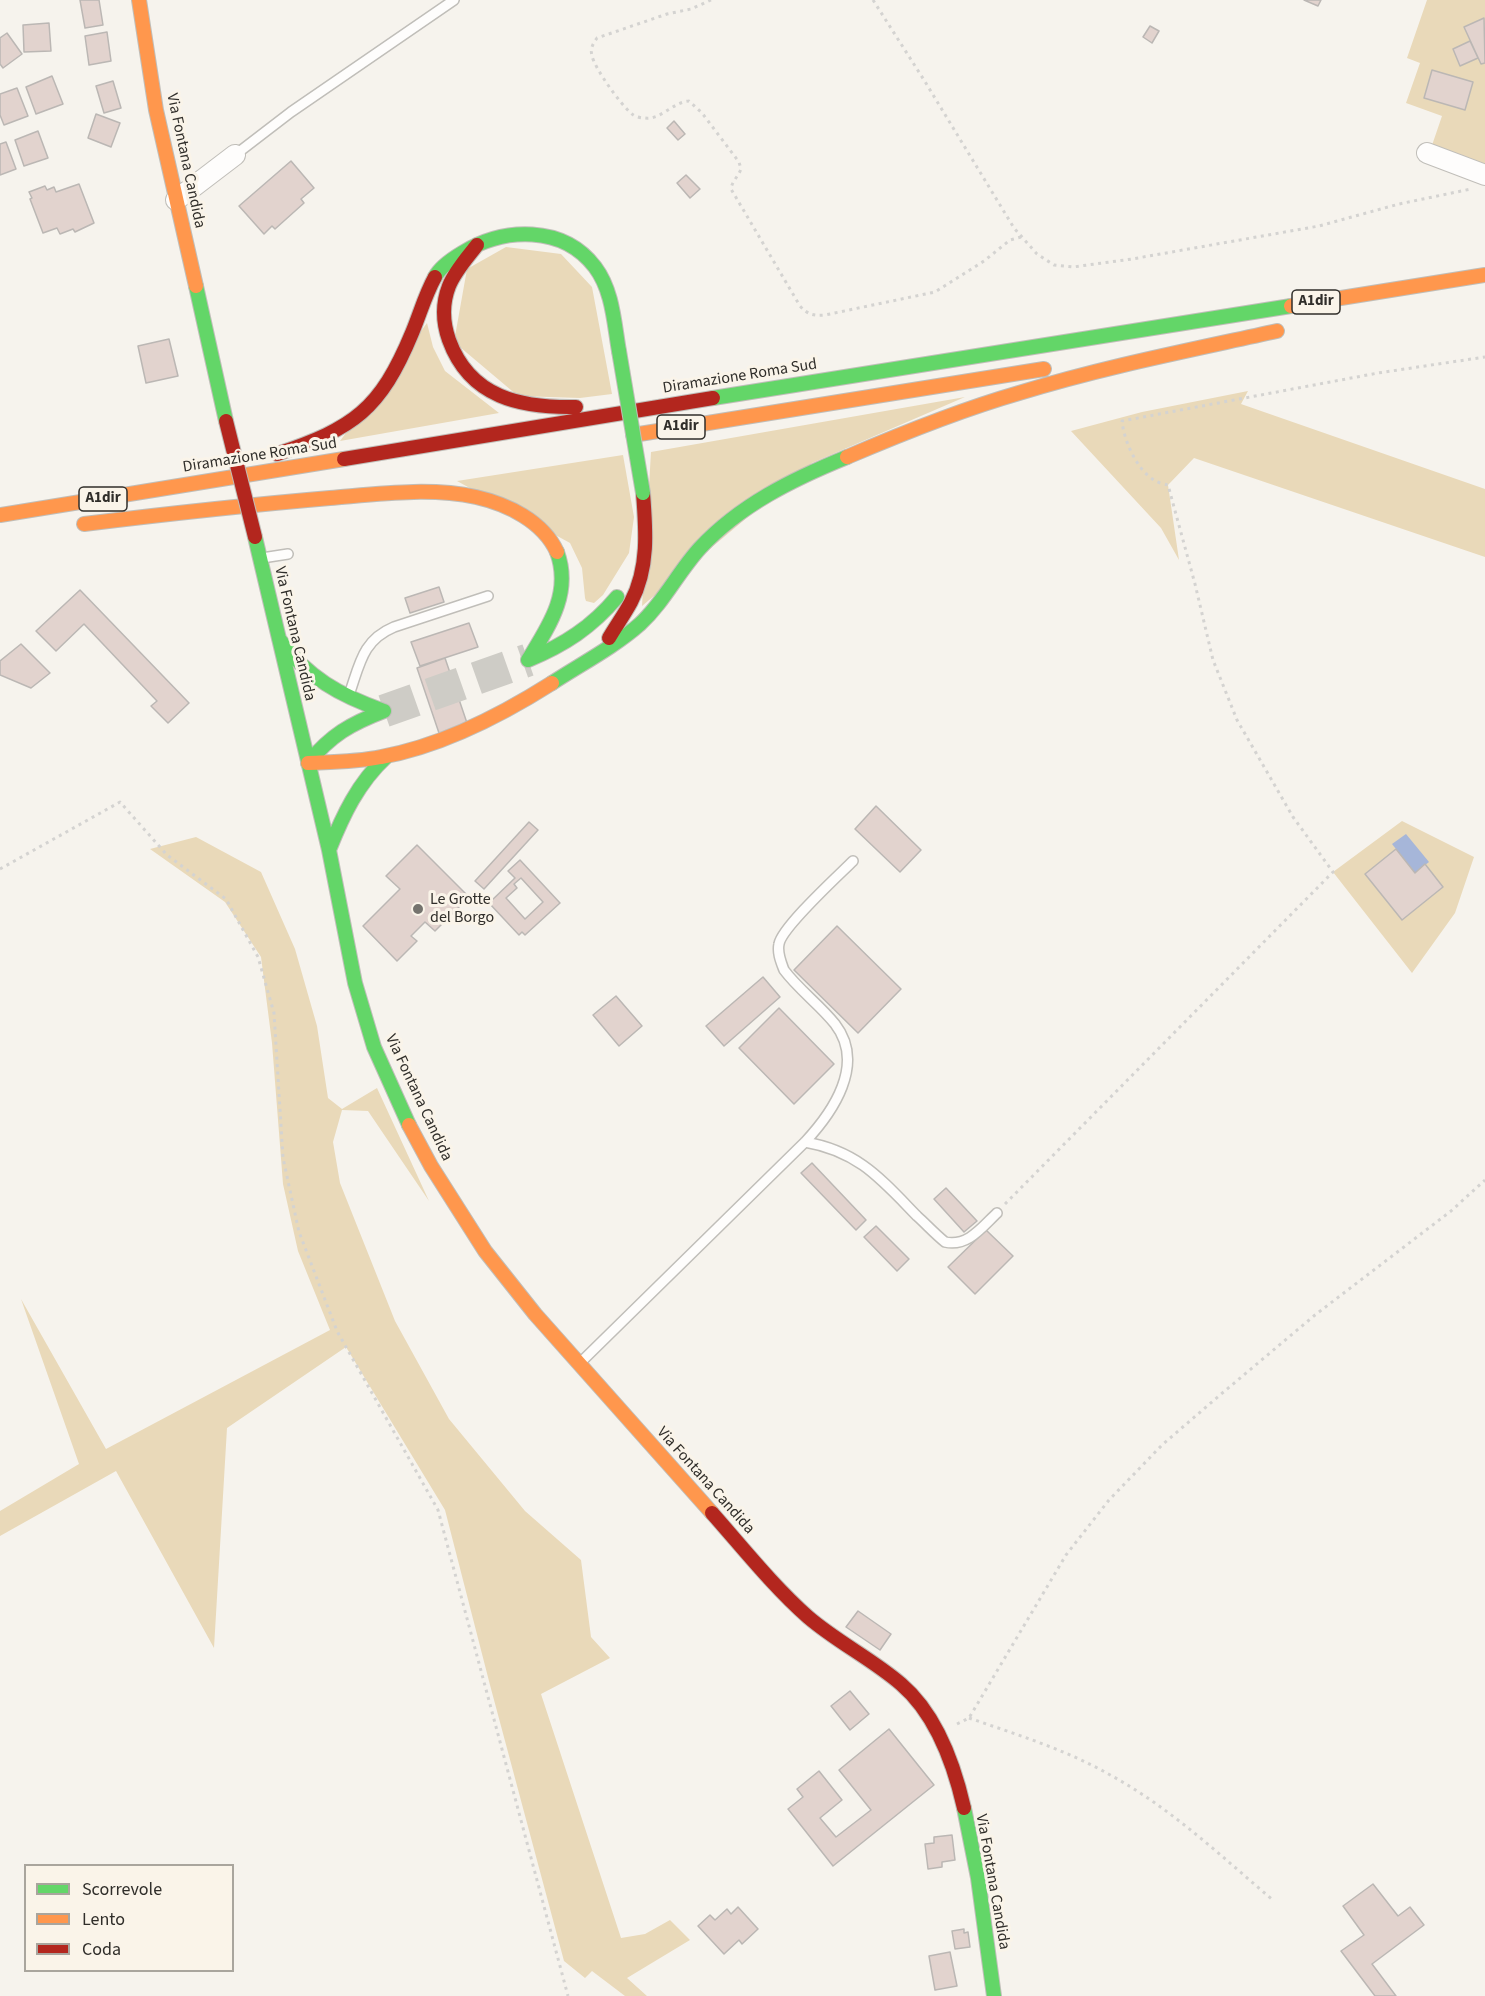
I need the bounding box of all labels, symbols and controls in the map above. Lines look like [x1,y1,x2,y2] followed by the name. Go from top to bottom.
[161,92,209,230] street label: Via Fontana Candida
[1292,290,1340,314] road number: A1dir
[662,355,818,399] street label: Diramazione Roma Sud
[657,415,705,439] road number: A1dir
[182,434,338,478] street label: Diramazione Roma Sud
[79,487,127,511] road number: A1dir
[269,565,319,703] street label: Via Fontana Candida
[430,890,494,928] place label: Le Grotte del Borgo
[411,902,425,916] marker: Le Grotte del Borgo
[380,1032,456,1164] street label: Via Fontana Candida
[652,1424,758,1538] street label: Via Fontana Candida
[971,1813,1013,1951] street label: Via Fontana Candida
[24,1864,234,1972] legend
[82,1877,162,1902] text: Scorrevole
[82,1907,125,1932] text: Lento
[82,1937,121,1962] text: Coda

